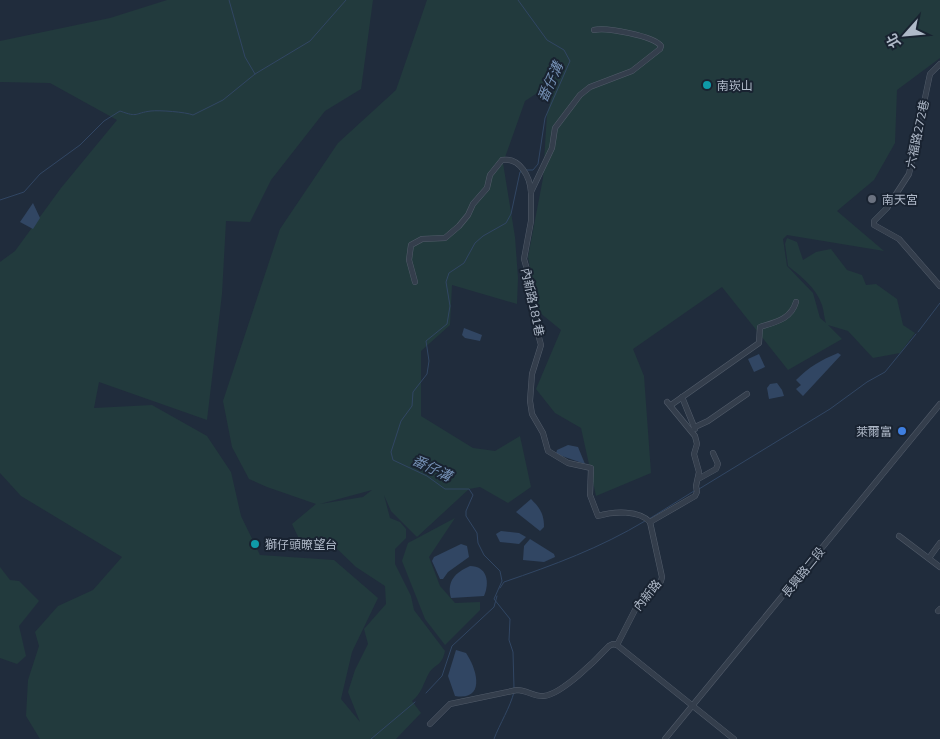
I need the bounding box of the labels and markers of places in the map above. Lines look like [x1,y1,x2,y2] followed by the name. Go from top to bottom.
[717,78,753,93] place label: 南崁山
[701,79,713,91] marker: 南崁山
[882,192,918,207] place label: 南天宮
[866,193,878,205] marker: 南天宮
[856,424,892,439] place label: 萊爾富
[896,425,908,437] marker: 萊爾富
[265,537,337,552] place label: 獅仔頭暸望台
[249,538,261,550] marker: 獅仔頭暸望台

